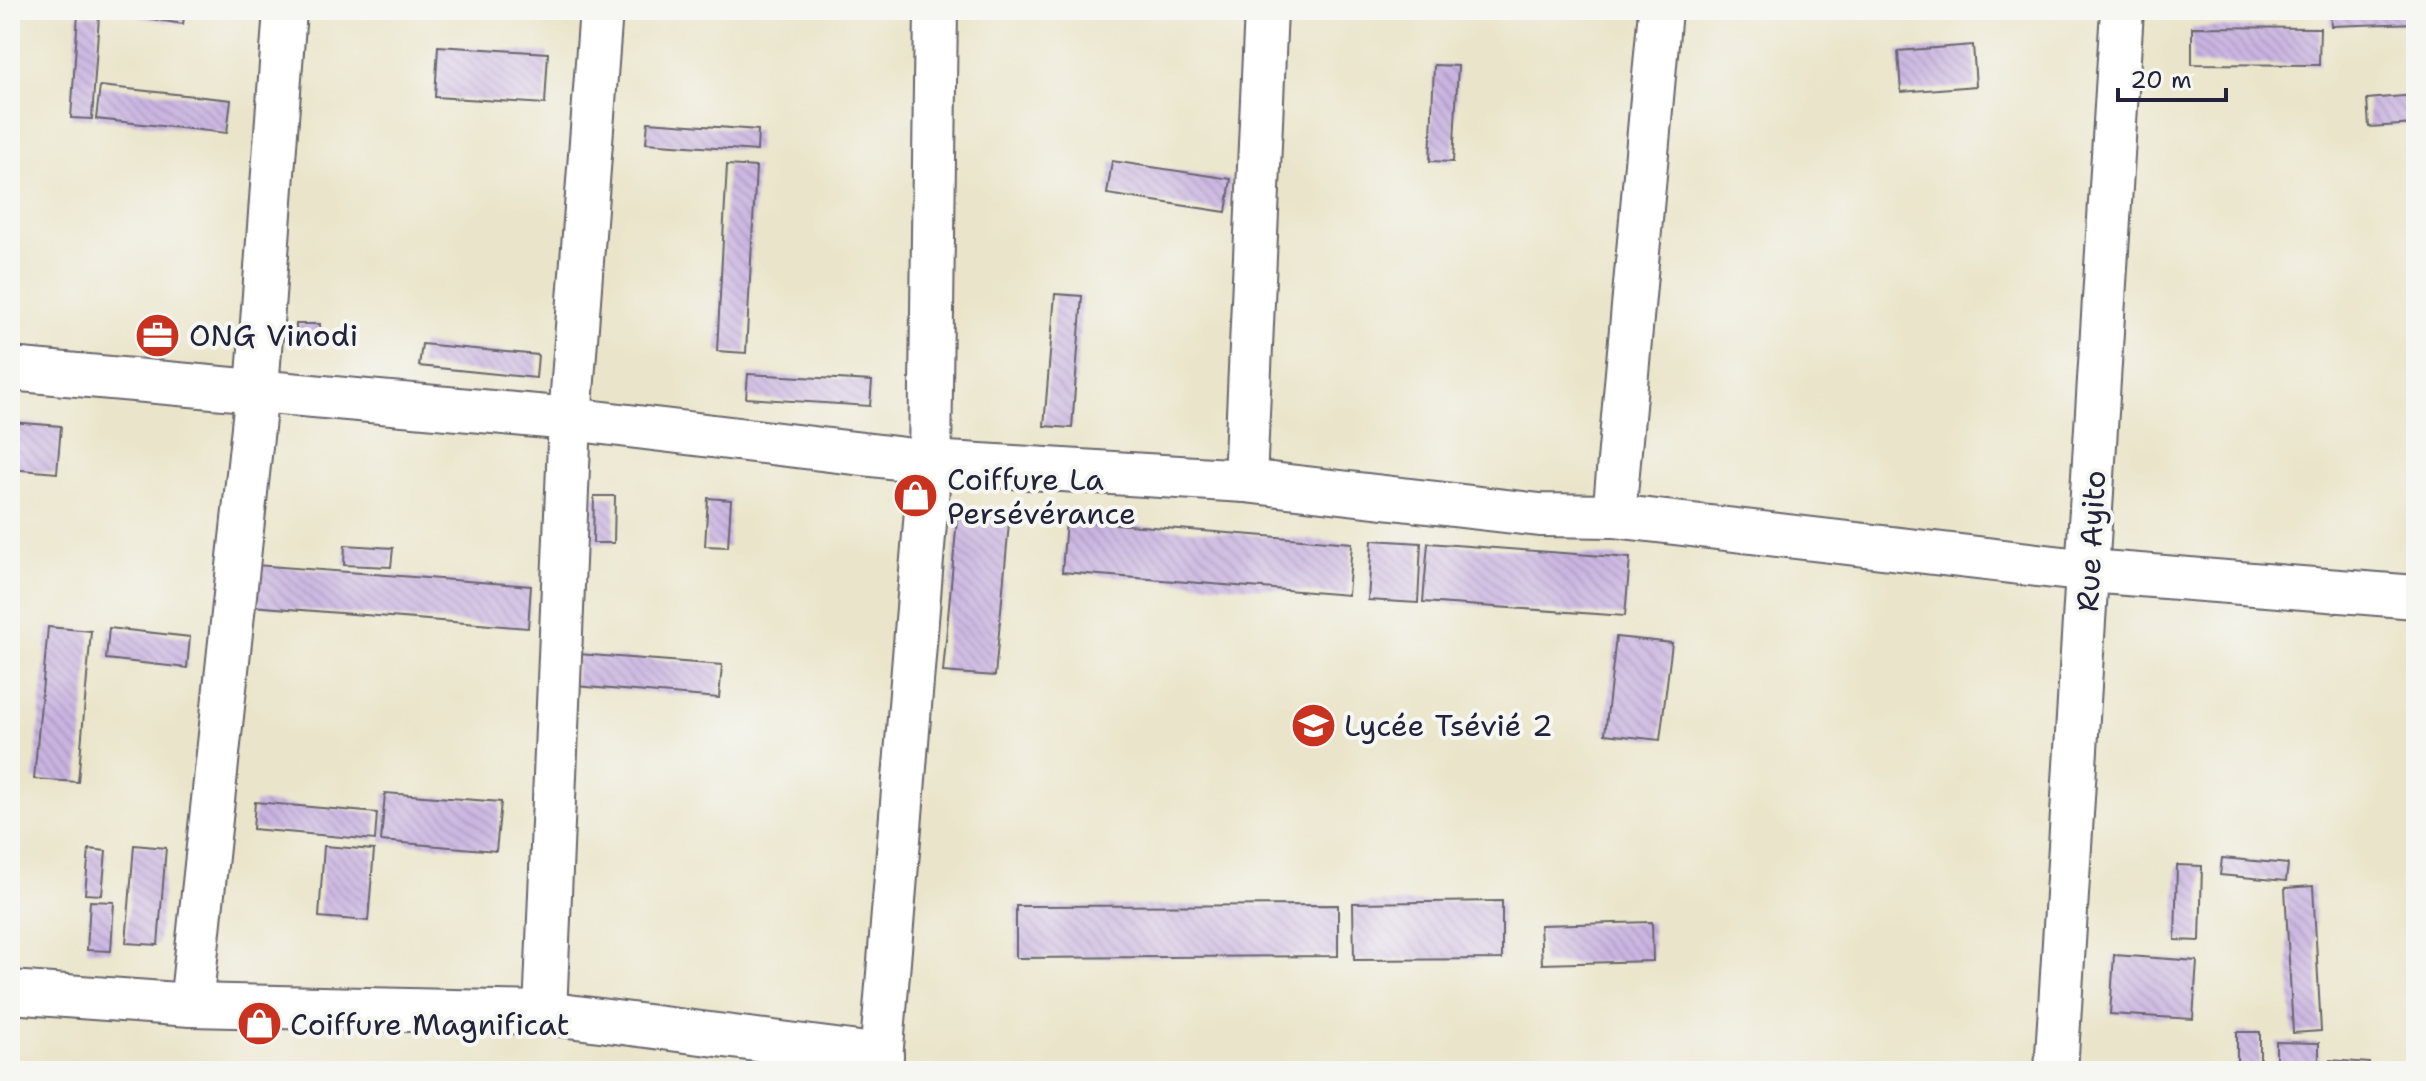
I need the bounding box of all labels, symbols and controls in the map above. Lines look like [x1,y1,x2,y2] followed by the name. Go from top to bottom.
[2118,52,2226,102] scale bar
[2130,64,2192,96] text: 20 m
[134,311,182,359] office icon: ONG Vinodi
[189,315,358,356] place label: ONG Vinodi
[947,459,1136,534] place label: Coiffure La Persévérance
[2067,469,2115,613] street label: Rue Ayito
[892,472,940,520] shop icon: Coiffure La Persévérance
[1289,701,1337,749] school or university icon: Lycée Tsévié 2
[1344,705,1553,746] place label: Lycée Tsévié 2
[235,1000,283,1048] shop icon: Coiffure Magnificat
[290,1004,570,1045] place label: Coiffure Magnificat

